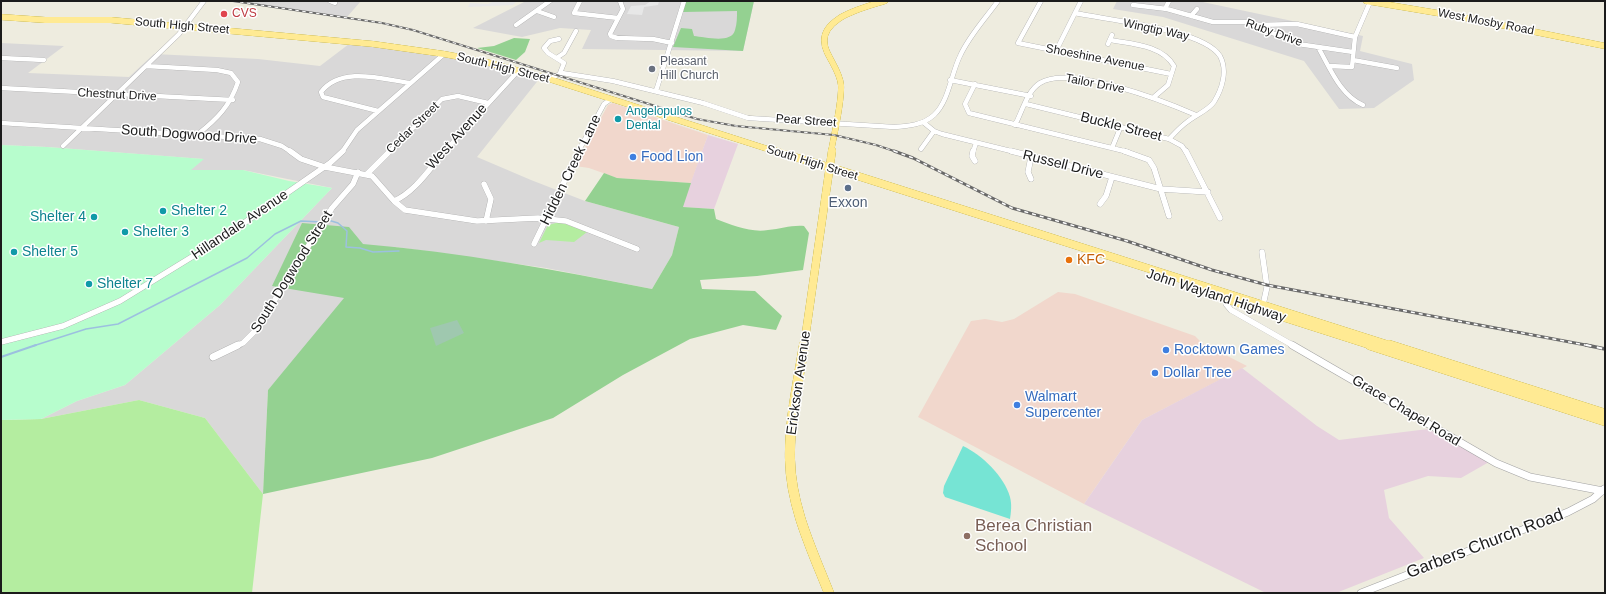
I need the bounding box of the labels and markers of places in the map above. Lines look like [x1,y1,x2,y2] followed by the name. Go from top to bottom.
[232,7,257,21] place label: CVS
[219,9,229,19] marker: CVS
[660,55,719,83] place label: Pleasant Hill Church
[647,64,657,74] marker: Pleasant Hill Church
[626,105,692,133] place label: Angelopulos Dental
[613,114,623,124] marker: Angelopulos Dental
[641,149,703,165] place label: Food Lion
[628,152,638,162] marker: Food Lion
[843,183,853,193] marker: Exxon
[829,195,867,211] place label: Exxon
[171,203,227,219] place label: Shelter 2
[158,206,168,216] marker: Shelter 2
[30,209,86,225] place label: Shelter 4
[89,212,99,222] marker: Shelter 4
[133,224,189,240] place label: Shelter 3
[120,227,130,237] marker: Shelter 3
[22,244,78,260] place label: Shelter 5
[9,247,19,257] marker: Shelter 5
[1077,252,1105,268] place label: KFC
[1064,255,1074,265] marker: KFC
[97,276,153,292] place label: Shelter 7
[84,279,94,289] marker: Shelter 7
[1174,342,1284,358] place label: Rocktown Games
[1161,345,1171,355] marker: Rocktown Games
[1163,365,1232,381] place label: Dollar Tree
[1150,368,1160,378] marker: Dollar Tree
[1025,389,1101,422] place label: Walmart Supercenter
[1012,400,1022,410] marker: Walmart Supercenter
[975,516,1092,556] place label: Berea Christian School
[962,531,972,541] marker: Berea Christian School

